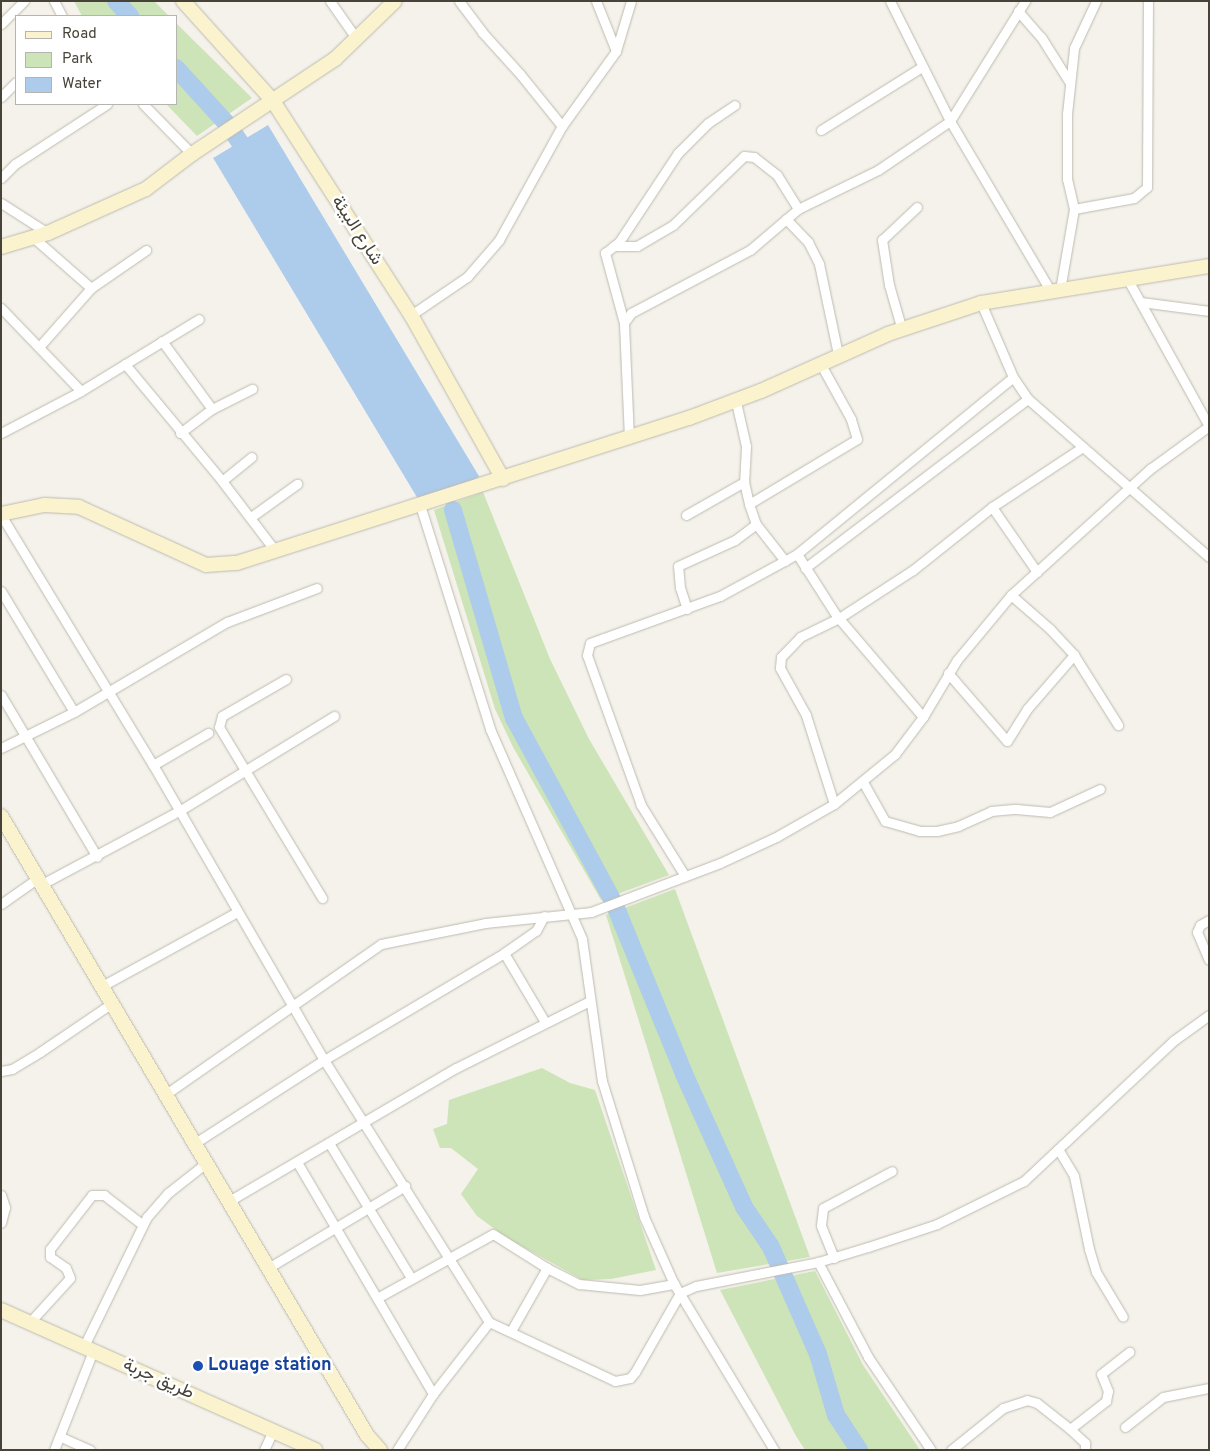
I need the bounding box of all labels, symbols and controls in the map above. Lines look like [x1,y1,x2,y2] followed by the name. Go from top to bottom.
[15,15,178,105] legend
[62,25,97,44] text: Road
[62,50,93,69] text: Park
[62,75,101,94] text: Water
[326,192,386,270] street label: شارع البيئة
[119,1355,197,1405] street label: طريق جربة
[208,1355,332,1377] place label: Louage station
[192,1360,204,1372] marker: Louage station

